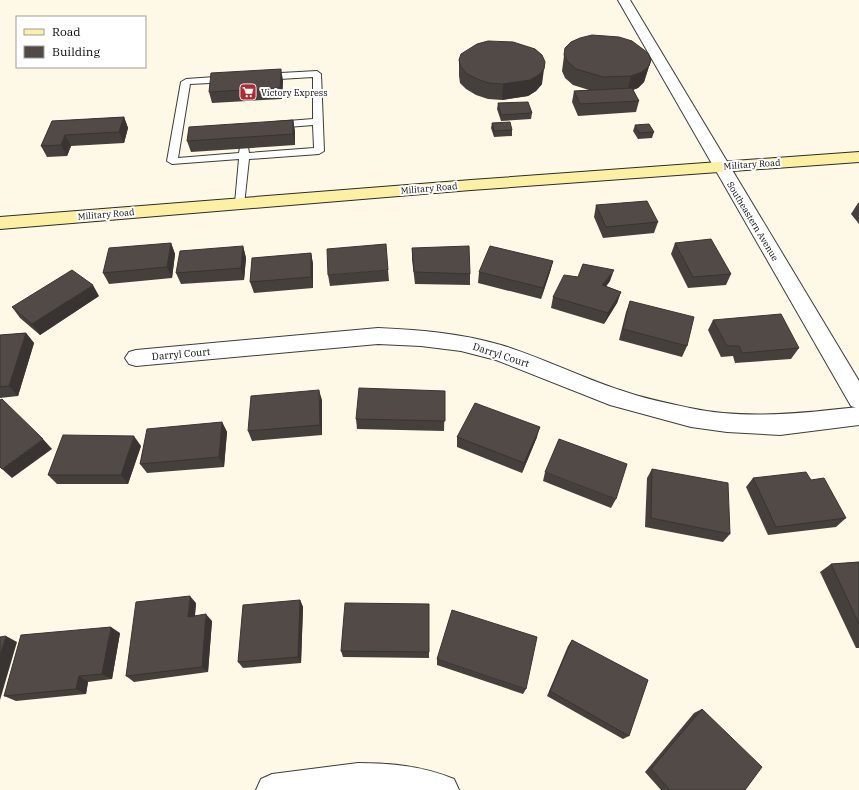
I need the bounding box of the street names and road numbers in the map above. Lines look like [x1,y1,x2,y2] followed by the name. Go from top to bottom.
[723,156,781,171] street label: Military Road
[725,179,781,263] street label: Southeastern Avenue
[400,180,458,196] street label: Military Road
[77,206,135,222] street label: Military Road
[471,340,531,370] street label: Darryl Court
[151,345,211,363] street label: Darryl Court

